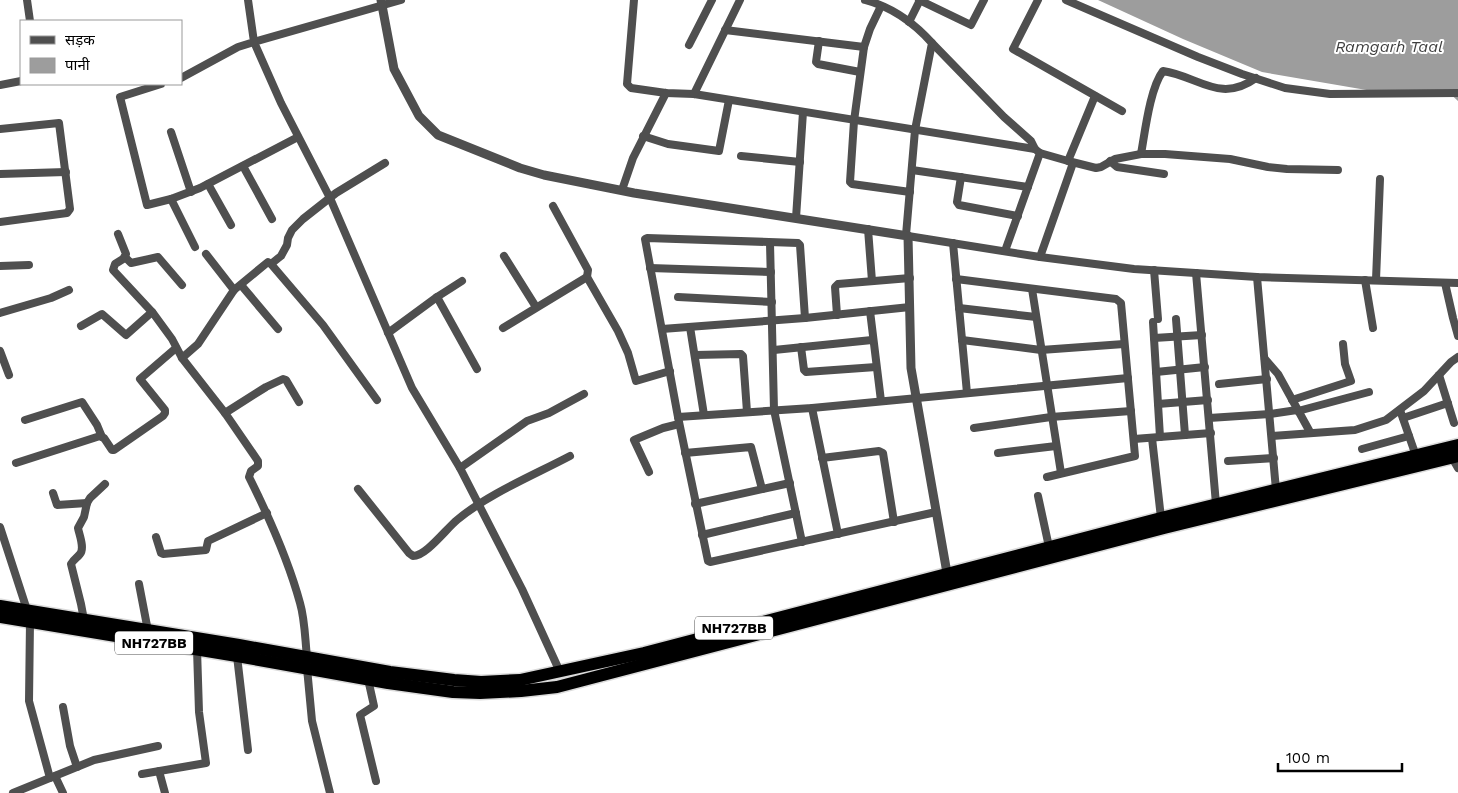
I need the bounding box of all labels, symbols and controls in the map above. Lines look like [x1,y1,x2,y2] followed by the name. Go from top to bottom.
[20,20,182,85] legend
[65,31,95,49] text: सड़क
[1335,37,1443,56] water label: Ramgarh Taal
[65,56,91,74] text: पानी
[695,616,773,640] road number: NH727BB
[115,632,193,654] road number: NH727BB
[1278,740,1402,772] scale bar
[1286,749,1330,767] text: 100 m

